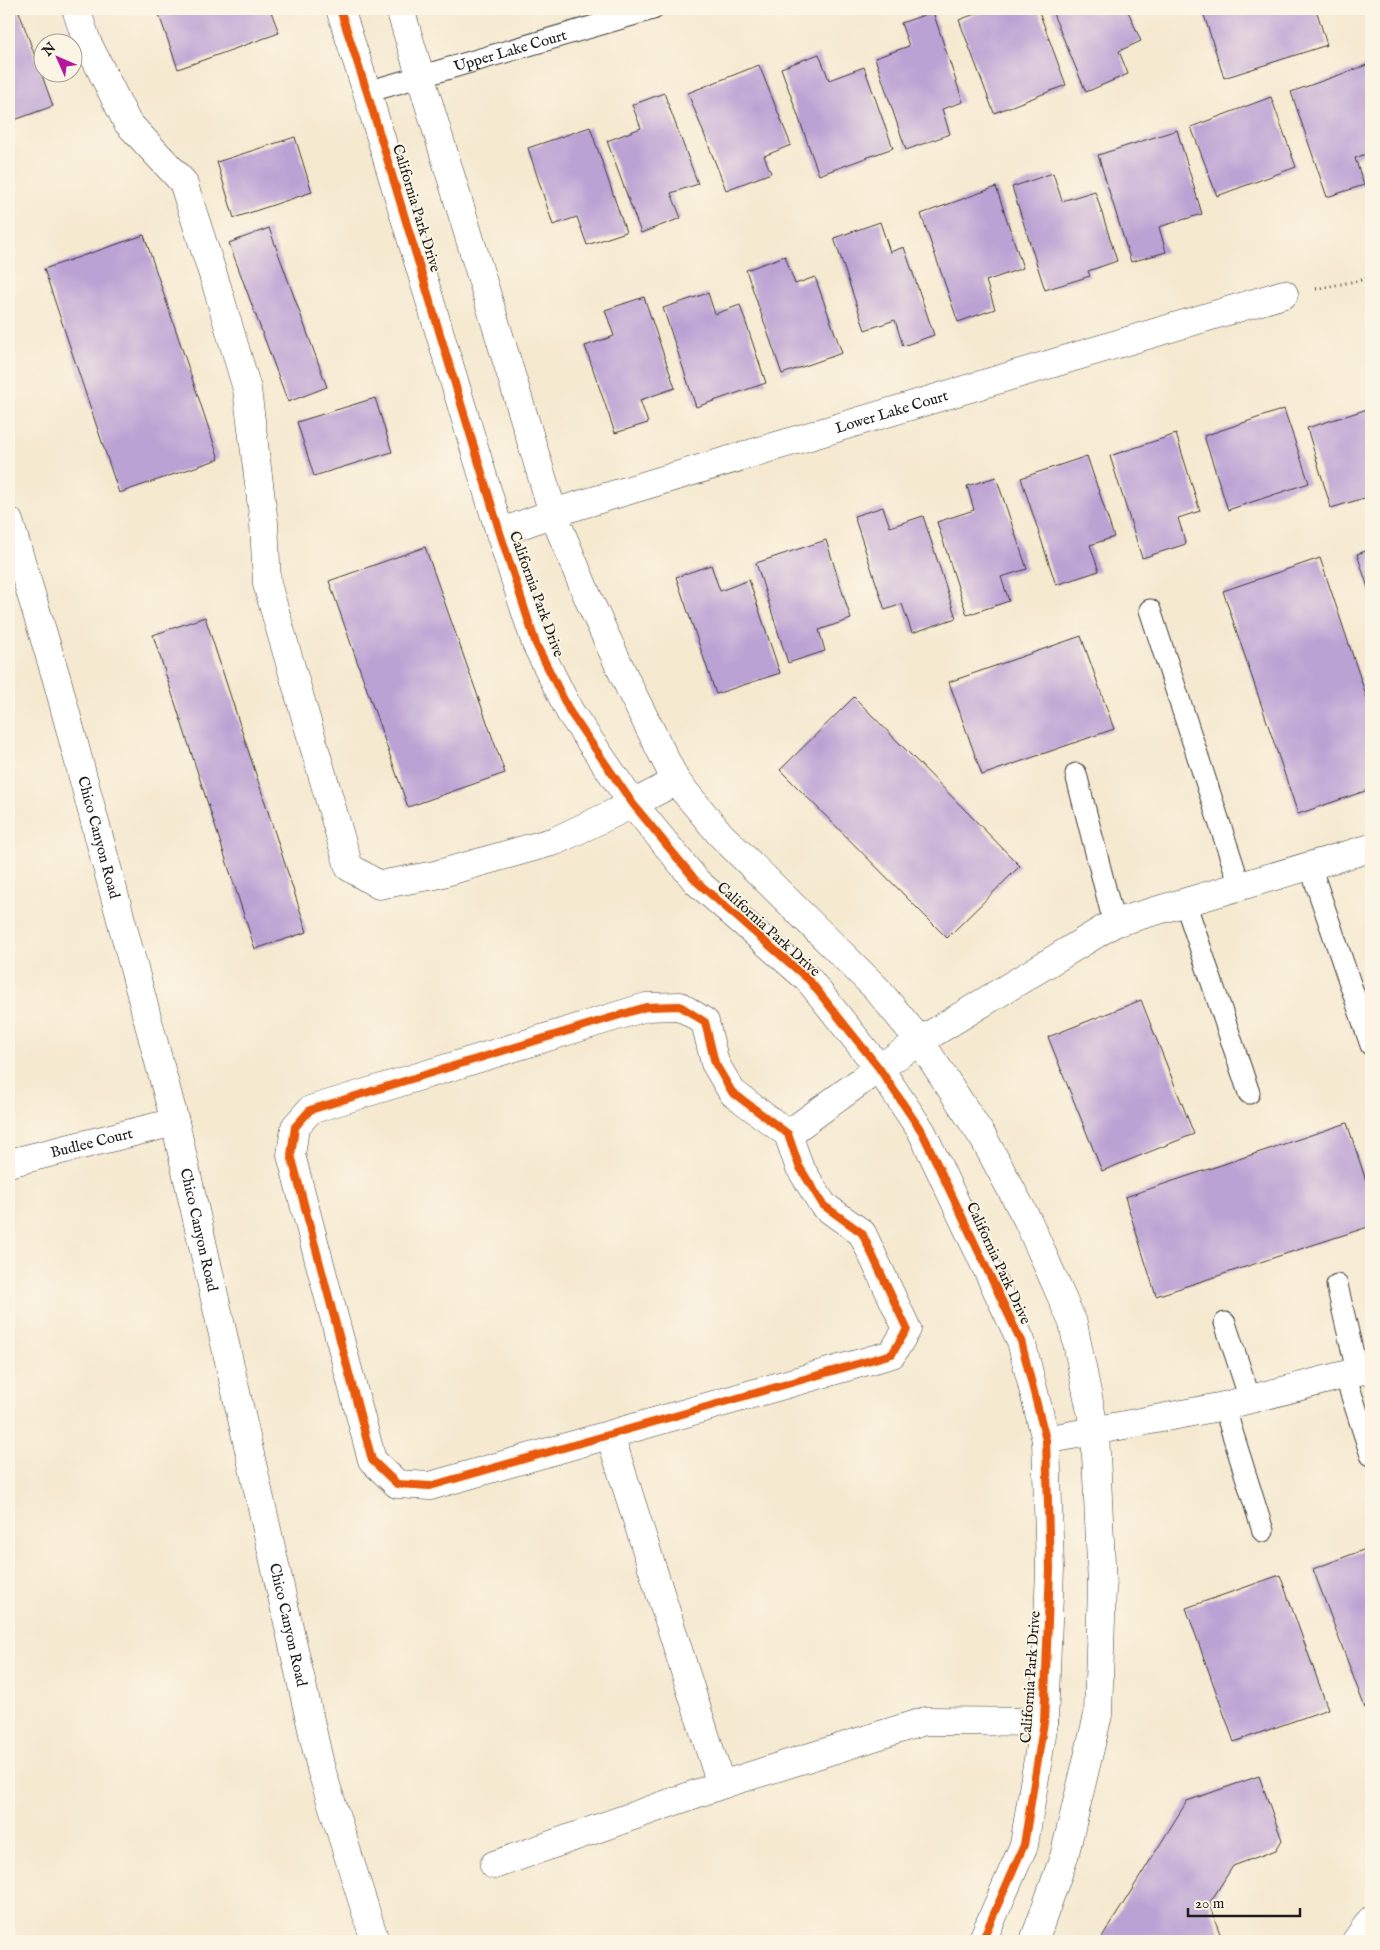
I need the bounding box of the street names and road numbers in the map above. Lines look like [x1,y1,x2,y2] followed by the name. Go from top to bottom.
[452,26,569,76] street label: Upper Lake Court
[388,142,445,274] street label: California Park Drive
[833,386,950,438] street label: Lower Lake Court
[505,529,568,660] street label: California Park Drive
[73,774,124,902] street label: Chico Canyon Road
[713,878,824,981] street label: California Park Drive
[49,1124,135,1162] street label: Budlee Court
[176,1166,222,1294] street label: Chico Canyon Road
[962,1199,1035,1327] street label: California Park Drive
[265,1561,311,1689] street label: Chico Canyon Road
[1016,1610,1045,1744] street label: California Park Drive

